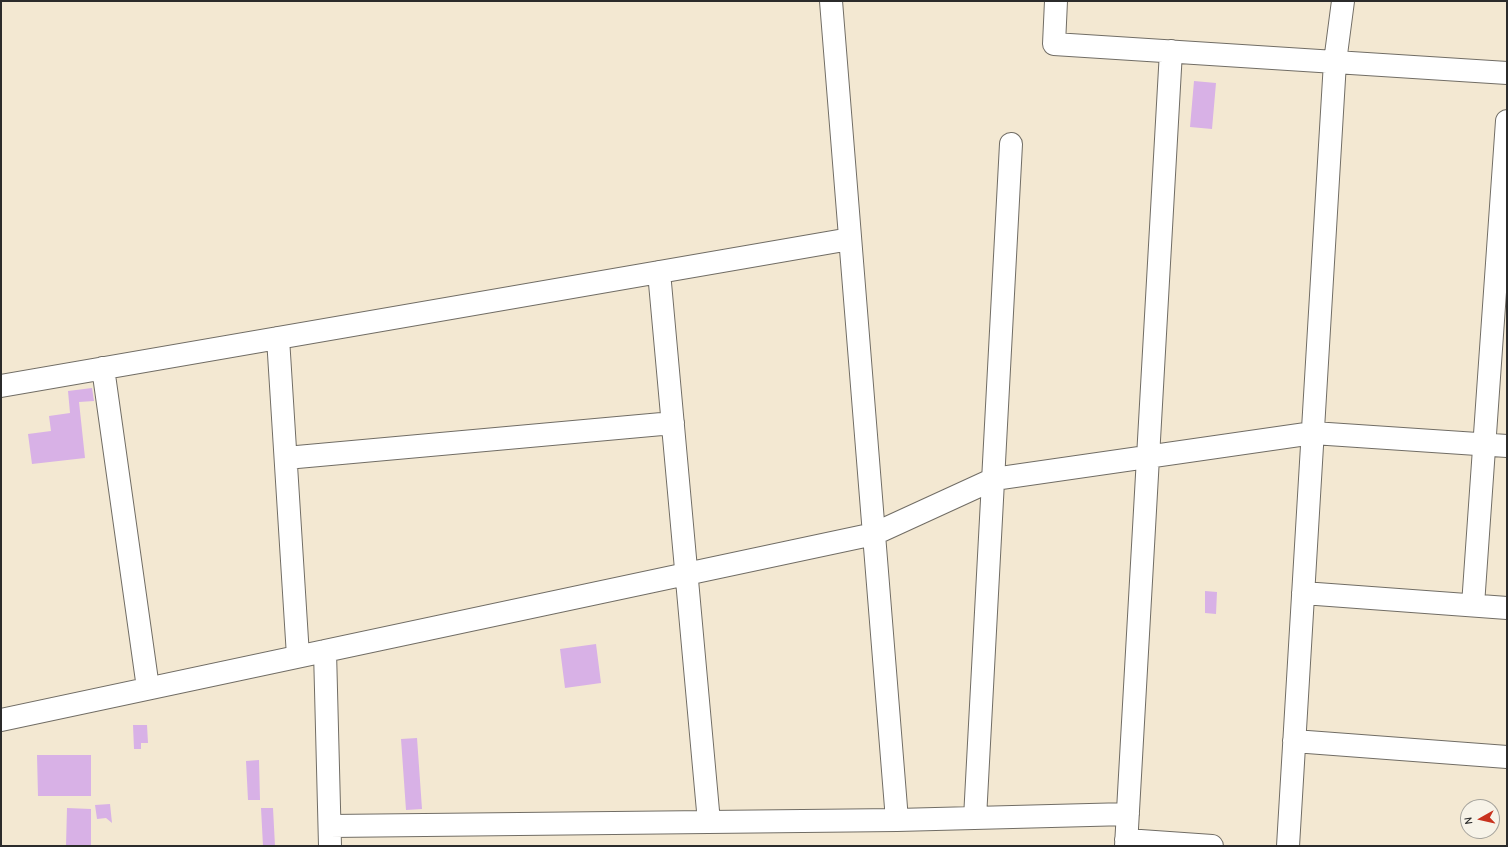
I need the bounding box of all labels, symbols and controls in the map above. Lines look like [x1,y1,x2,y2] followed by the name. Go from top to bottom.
[1460,799,1500,839] north arrow
[1462,816,1476,825] text: N

